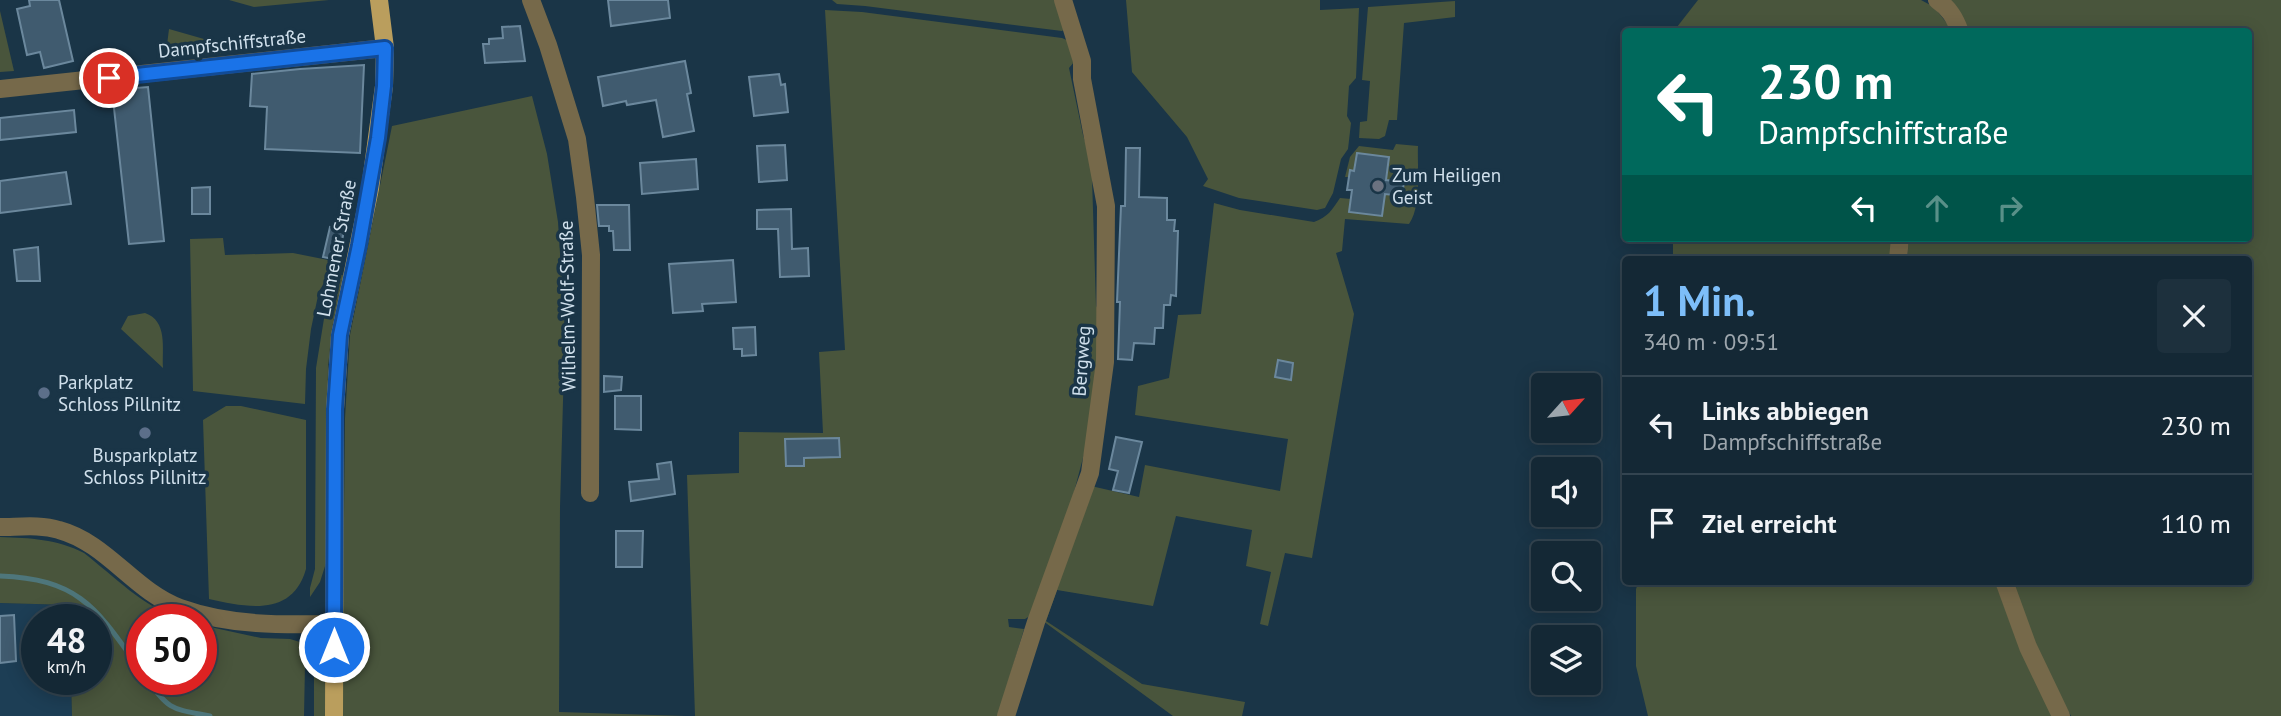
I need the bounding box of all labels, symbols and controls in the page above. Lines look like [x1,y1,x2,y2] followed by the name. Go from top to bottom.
[157,23,307,63] street label: Dampfschiffstraße
[79,48,139,108] pin
[1758,49,1893,113] text: 230 m
[1643,56,1734,147] icon: left
[90,59,128,97] icon: arrive
[1758,111,2009,153] text: Dampfschiffstraße
[1392,163,1501,209] place label: Zum Heiligen Geist
[311,177,361,319] street label: Lohmener Straße
[1370,178,1386,194] marker: Zum Heiligen Geist
[1845,189,1883,227] icon: left
[1918,189,1956,227] icon: ahead
[1991,189,2029,227] icon: right
[554,220,580,392] street label: Wilhelm-Wolf-Straße
[1643,273,1756,328] text: 1 Min.
[2157,279,2231,353] button: close
[1067,325,1095,397] street label: Bergweg
[1643,327,1779,356] text: 340 m · 09:51
[58,370,181,416] place label: Parkplatz Schloss Pillnitz
[1531,373,1601,443] north arrow
[1531,373,1601,695] map controls
[36,385,52,401] marker: Parkplatz Schloss Pillnitz
[1702,394,1869,427] text: Links abbiegen
[1643,406,1681,444] icon: left
[2160,409,2231,442] text: 230 m
[137,425,153,441] marker: Busparkplatz Schloss Pillnitz
[1702,427,1882,456] text: Dampfschiffstraße
[83,443,207,489] place label: Busparkplatz Schloss Pillnitz
[1531,457,1601,527] button: sound
[1643,504,1681,542] icon: arrive
[1702,507,1837,540] text: Ziel erreicht
[2160,507,2231,540] text: 110 m
[1531,541,1601,611] button: search
[126,604,217,695] speed limit sign: 50
[297,610,371,684] position arrow
[47,617,86,663] text: 48
[1531,625,1601,695] button: layers
[47,655,86,678] text: km/h

